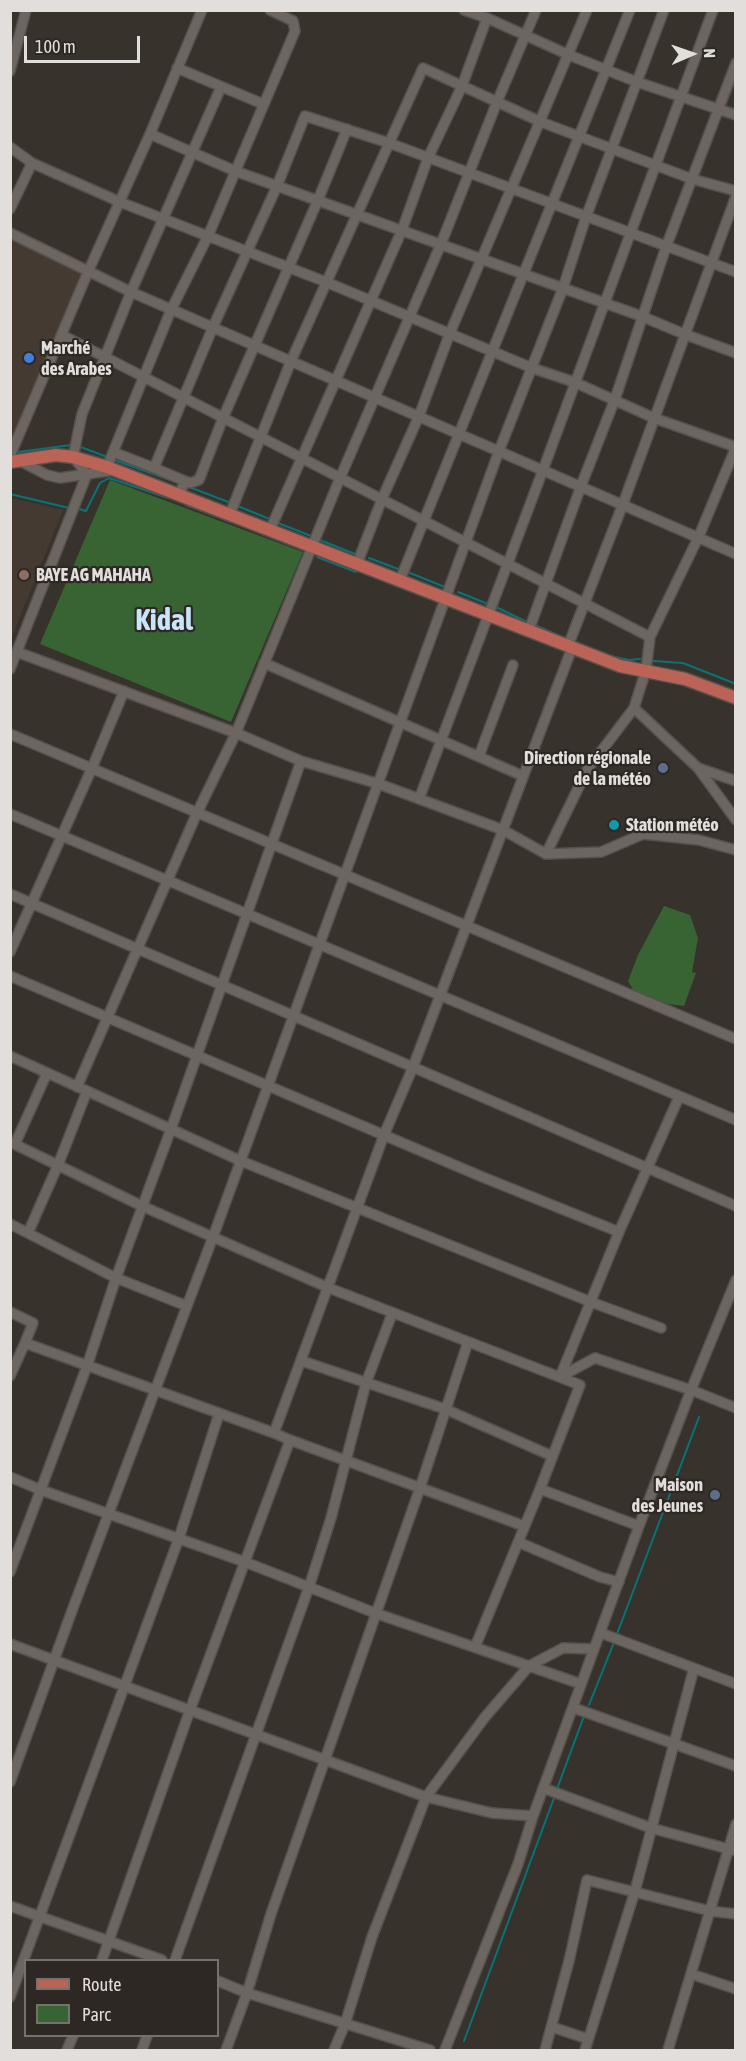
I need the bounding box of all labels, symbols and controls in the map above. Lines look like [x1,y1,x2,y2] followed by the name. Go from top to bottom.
[27,24,142,62] scale bar
[662,24,722,84] north arrow
[35,36,76,57] text: 100 m
[701,48,719,58] text: N
[41,337,112,380] place label: Marché des Arabes
[22,351,36,365] marker: Marché des Arabes
[36,564,151,586] place label: BAYE AG MAHAHA
[17,568,31,582] marker: BAYE AG MAHAHA
[135,603,193,639] district label: Kidal
[524,747,651,789] place label: Direction régionale de la météo
[656,761,670,775] marker: Direction régionale de la météo
[626,814,719,836] place label: Station météo
[607,818,621,832] marker: Station météo
[632,1474,703,1516] place label: Maison des Jeunes
[708,1488,722,1502] marker: Maison des Jeunes
[24,1959,219,2037] legend
[82,1974,121,1995] text: Route
[82,2004,111,2025] text: Parc

